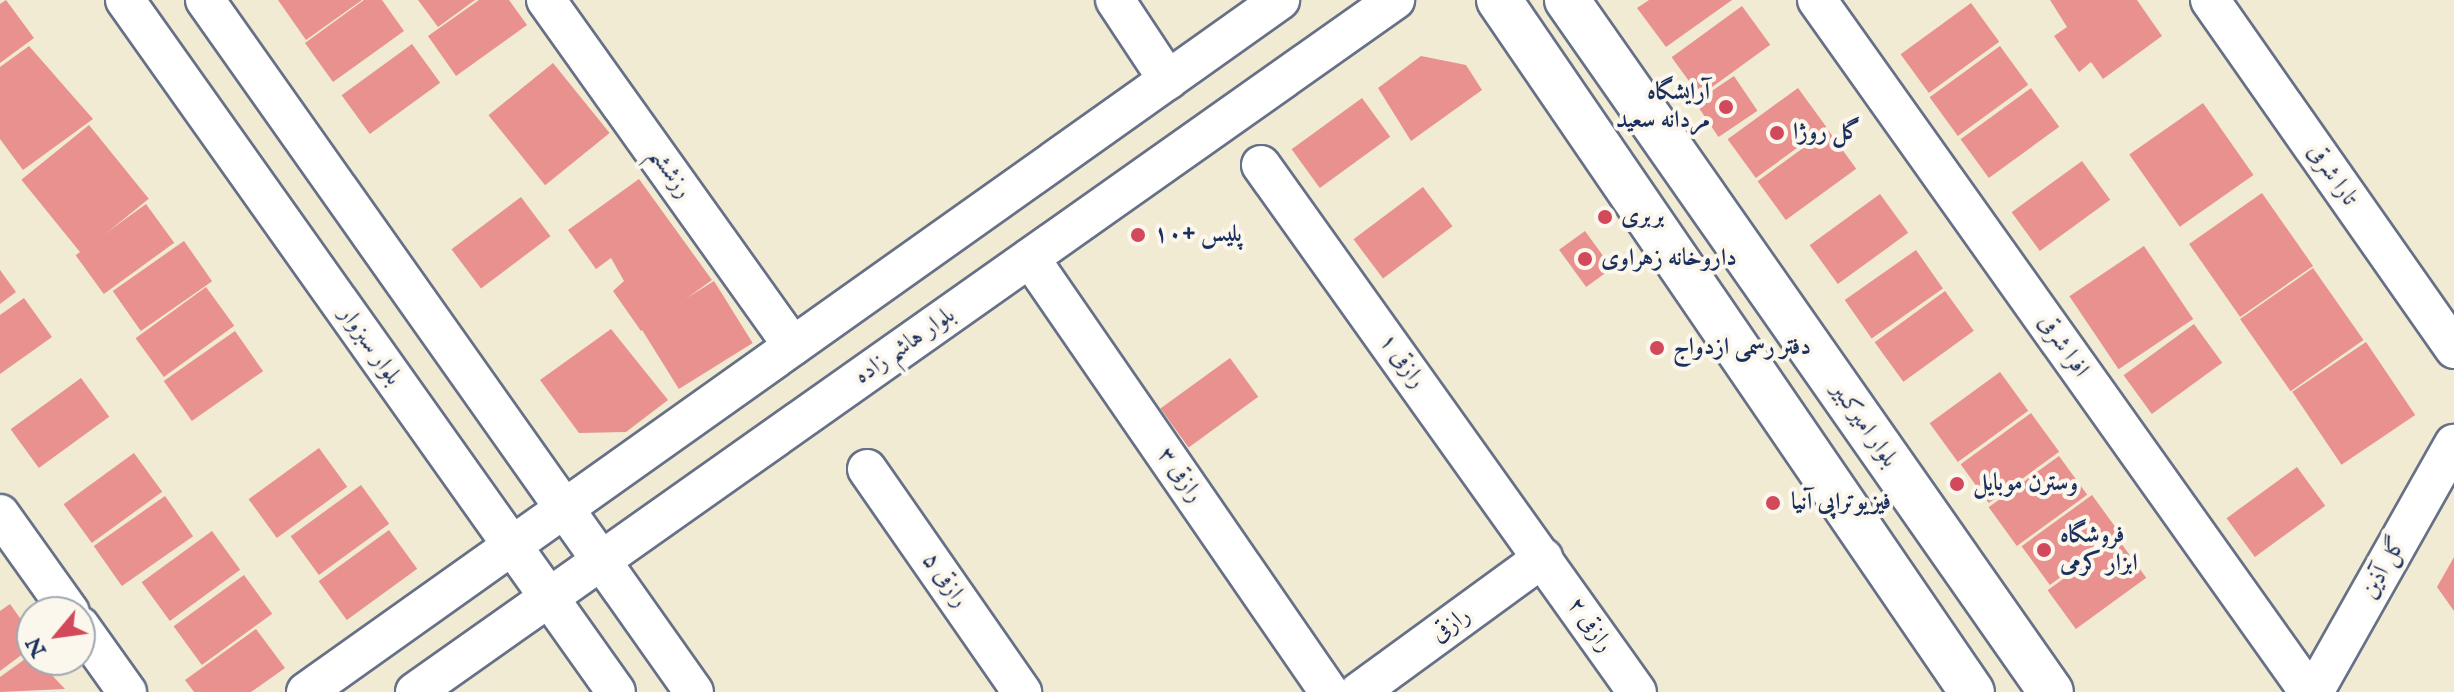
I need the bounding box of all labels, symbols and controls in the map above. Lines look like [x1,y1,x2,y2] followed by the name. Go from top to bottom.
[1616,79,1710,135] place label: آرایشگاه مردانه سعید
[1717,98,1735,116] marker: آرایشگاه مردانه سعید
[1793,119,1861,147] place label: گل روژا
[1768,124,1786,142] marker: گل روژا
[2300,139,2364,211] street label: تارا شرقی
[642,142,698,204] street label: رزششم
[1621,203,1664,231] place label: بربری
[1596,208,1614,226] marker: بربری
[1154,221,1242,249] place label: پلیس +۱۰
[1129,226,1147,244] marker: پلیس +۱۰
[1601,245,1737,273] place label: داروخانه زهراوی
[1576,250,1594,268] marker: داروخانه زهراوی
[333,301,407,391] street label: بلوار سبزوار
[849,301,961,391] street label: بلوار هاشم زاده
[2031,309,2095,383] street label: افرا شرقی
[1372,328,1432,394] street label: رازقی ۱
[1673,334,1811,362] place label: دفتر رسمی ازدواج
[1648,339,1666,357] marker: دفتر رسمی ازدواج
[1824,377,1904,473] street label: بلوار امیرکبیر
[1151,442,1209,508] street label: رازقی ۳
[1973,470,2078,498] place label: وسترن موبایل
[1948,475,1966,493] marker: وسترن موبایل
[1791,489,1891,517] place label: فیزیوتراپی آنیا
[1762,492,1784,514] marker: فیزیوتراپی آنیا
[2060,522,2138,578] place label: فروشگاه ابزار کرمی
[2355,532,2413,604] street label: گل آذین
[2035,541,2053,559] marker: فروشگاه ابزار کرمی
[916,547,974,613] street label: رازقی ۵
[1561,592,1619,658] street label: رازقی ۲
[16,596,96,676] north arrow
[1426,601,1476,649] street label: رازقی
[20,632,54,662] text: N

